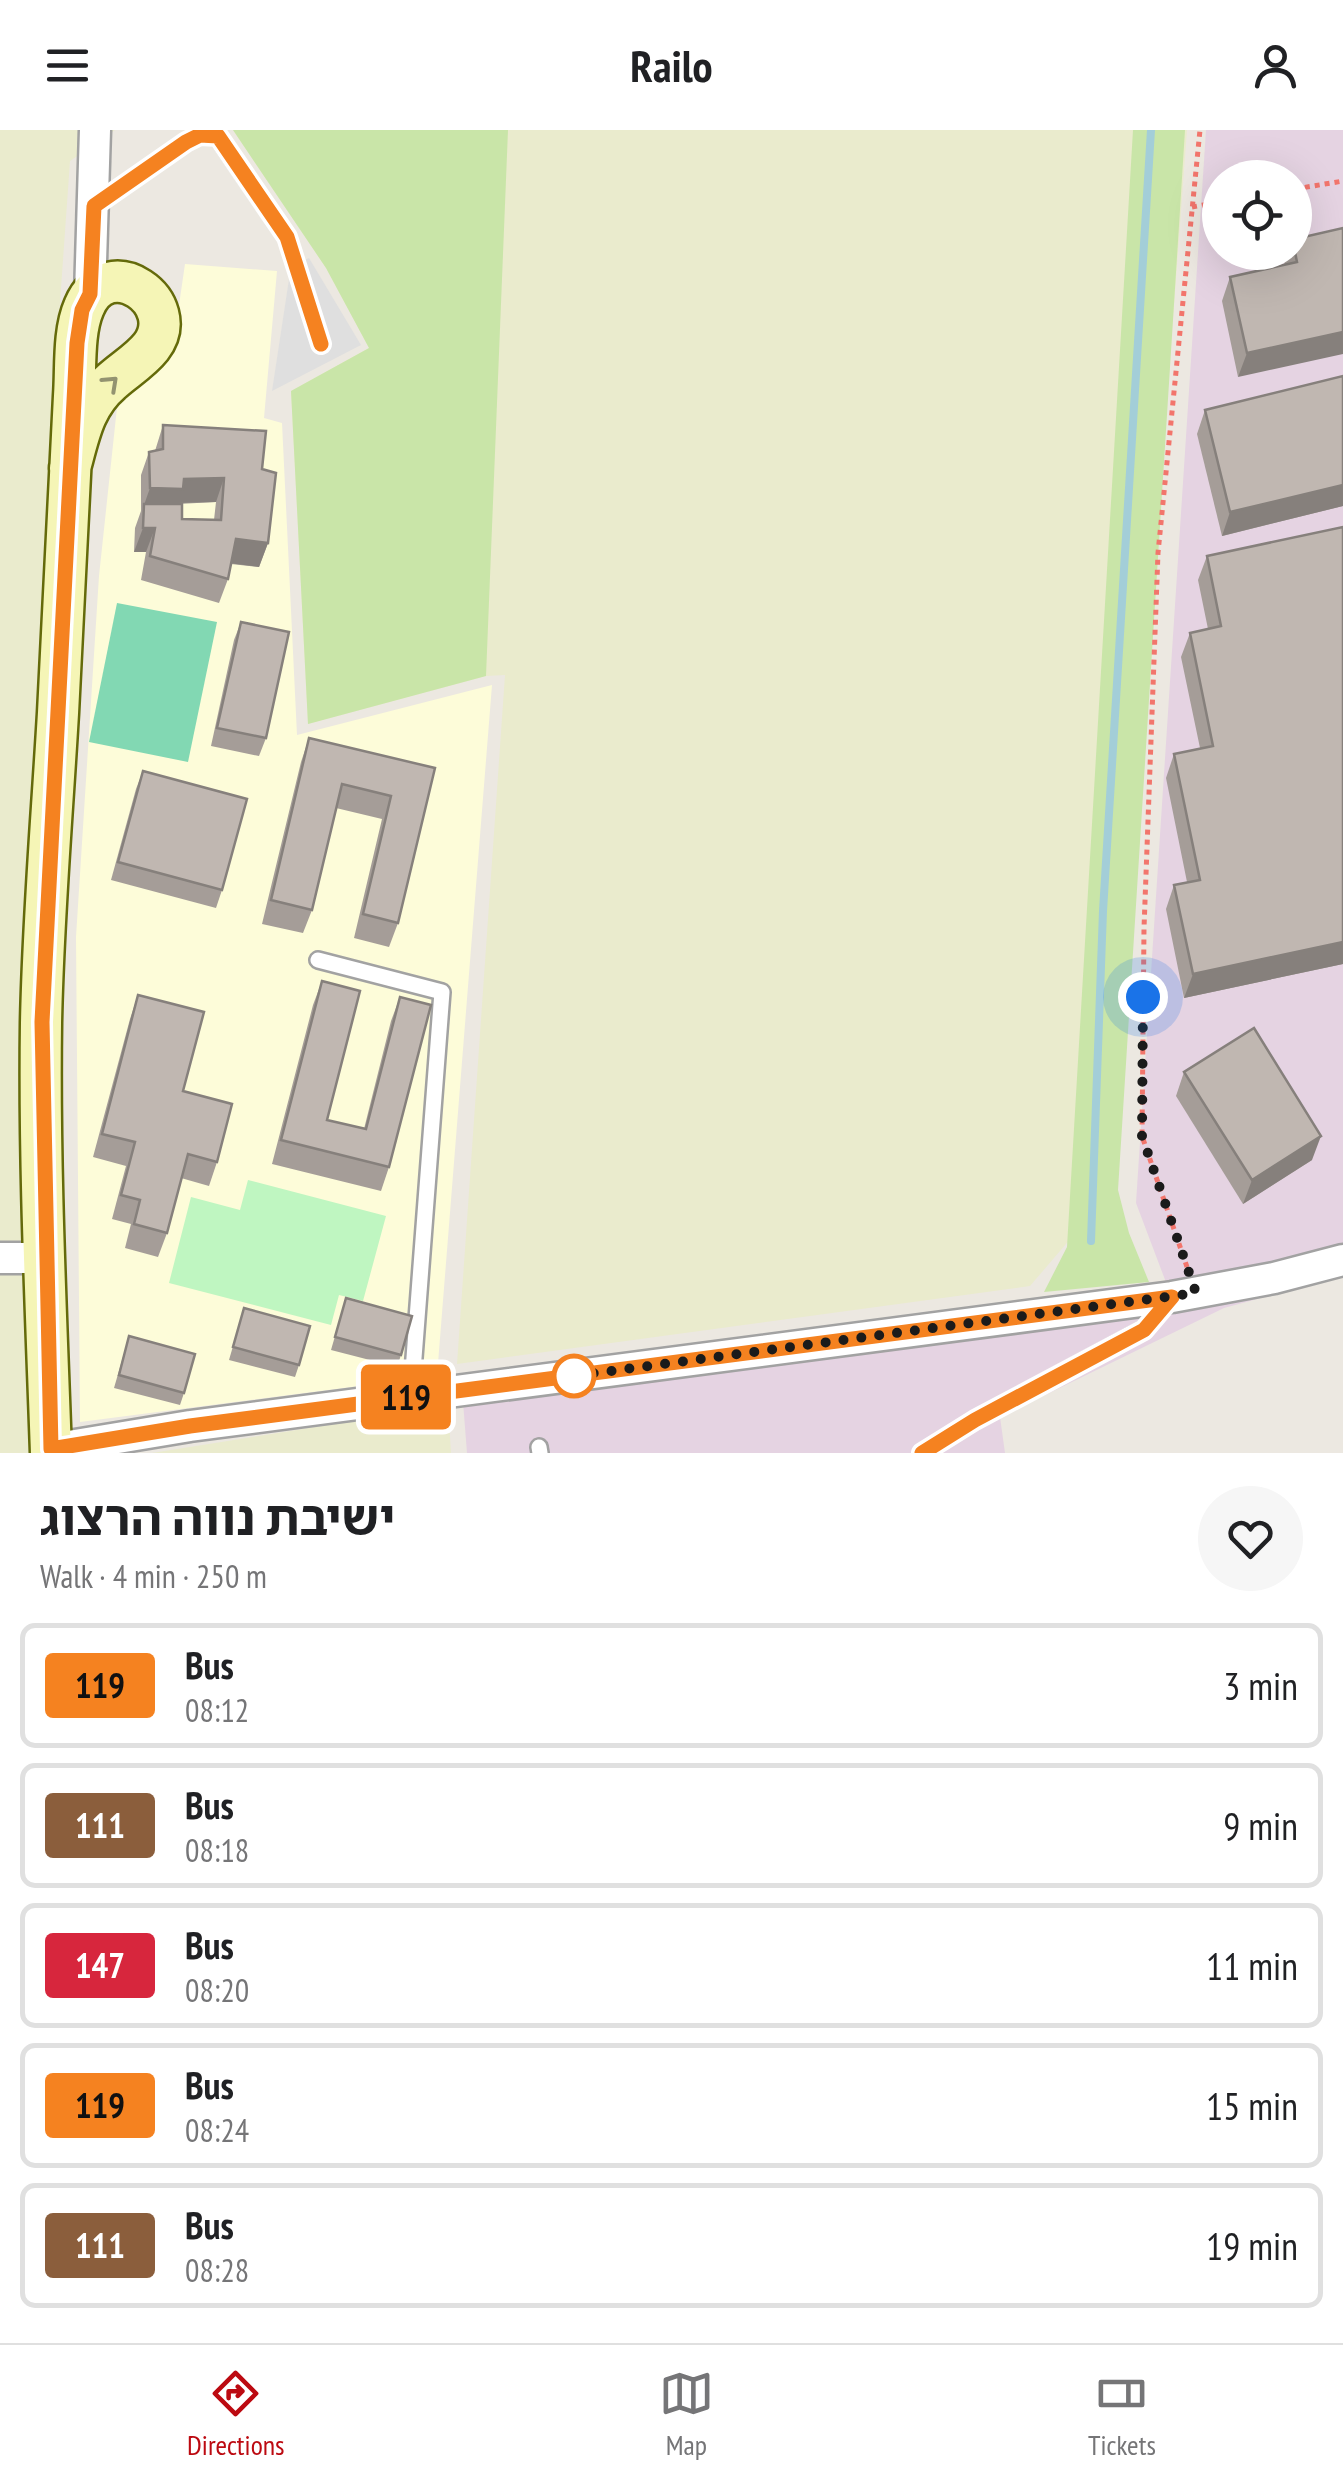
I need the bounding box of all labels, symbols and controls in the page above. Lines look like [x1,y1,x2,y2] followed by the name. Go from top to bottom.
[630,36,713,94] text: Railo
[40,38,95,93] icon: menu
[1248,38,1303,93] icon: person
[1202,160,1312,270] map controls
[1202,160,1312,270] button: locate
[100,377,118,395] one-way arrow
[1118,972,1168,1022] your location
[553,1355,595,1397] unlabelled marker
[348,1364,464,1430] line badge: 119
[381,1374,431,1420] text: 119
[40,1486,395,1548] text: ישיבת נווה הרצוג
[1198,1486,1303,1591] button: heart
[40,1555,267,1597] text: Walk · 4 min · 250 m
[185,1640,234,1689] text: Bus
[1223,1661,1298,1710] text: 3 min
[75,1662,125,1708] text: 119
[185,1689,249,1731] text: 08:12
[185,1780,234,1829] text: Bus
[1223,1801,1298,1850] text: 9 min
[75,1802,125,1848] text: 111
[185,1829,249,1871] text: 08:18
[185,1920,234,1969] text: Bus
[1206,1941,1298,1990] text: 11 min
[75,1942,125,1988] text: 147
[185,1969,249,2011] text: 08:20
[185,2060,234,2109] text: Bus
[1206,2081,1298,2130] text: 15 min
[75,2082,125,2128] text: 119
[185,2109,249,2151] text: 08:24
[185,2200,234,2249] text: Bus
[1206,2221,1298,2270] text: 19 min
[75,2222,125,2268] text: 111
[185,2249,249,2291] text: 08:28
[187,2366,285,2463] tab: Directions
[659,2366,714,2463] tab: Map
[1088,2366,1156,2463] tab: Tickets

